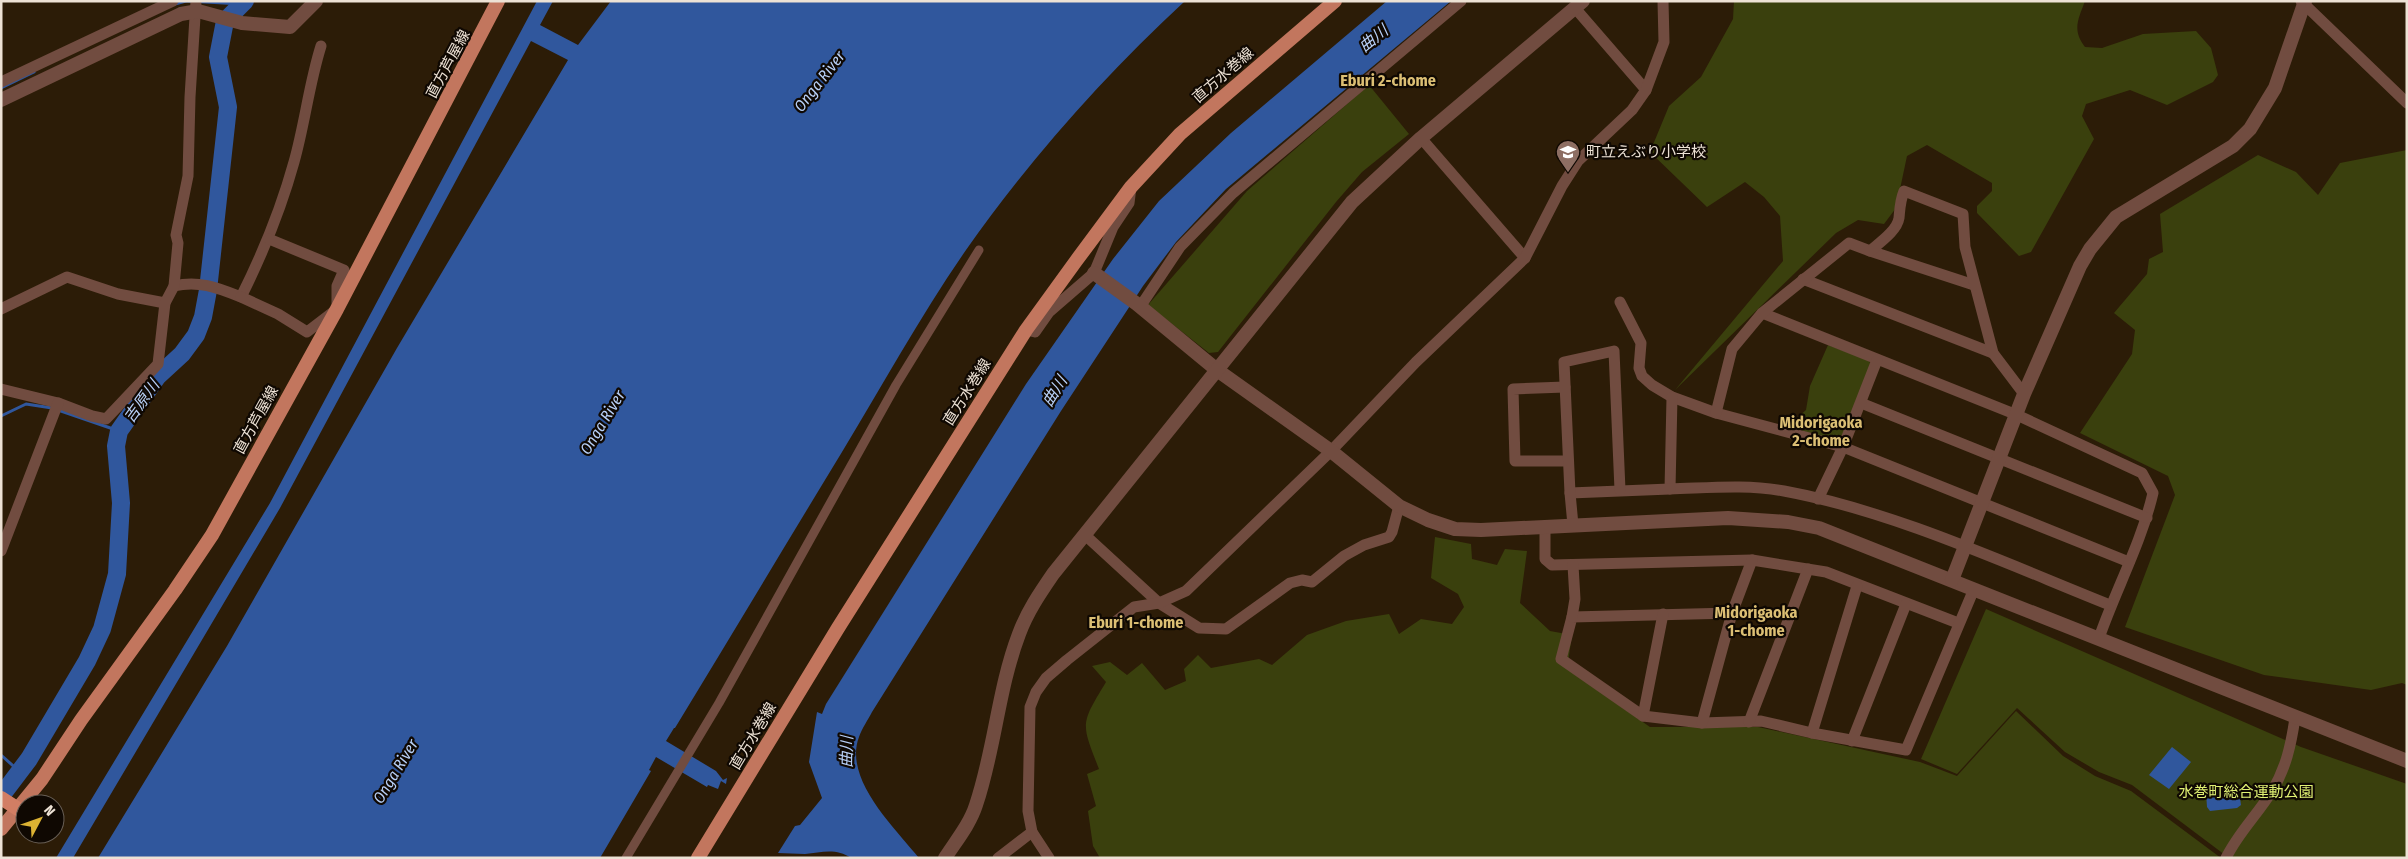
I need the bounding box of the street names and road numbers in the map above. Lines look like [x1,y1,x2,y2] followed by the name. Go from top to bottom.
[422,27,474,101] street label: 直方芦屋線
[1189,44,1257,106] street label: 直方水巻線
[939,355,995,429] street label: 直方水巻線
[230,383,282,457] street label: 直方芦屋線
[726,699,780,773] street label: 直方水巻線

